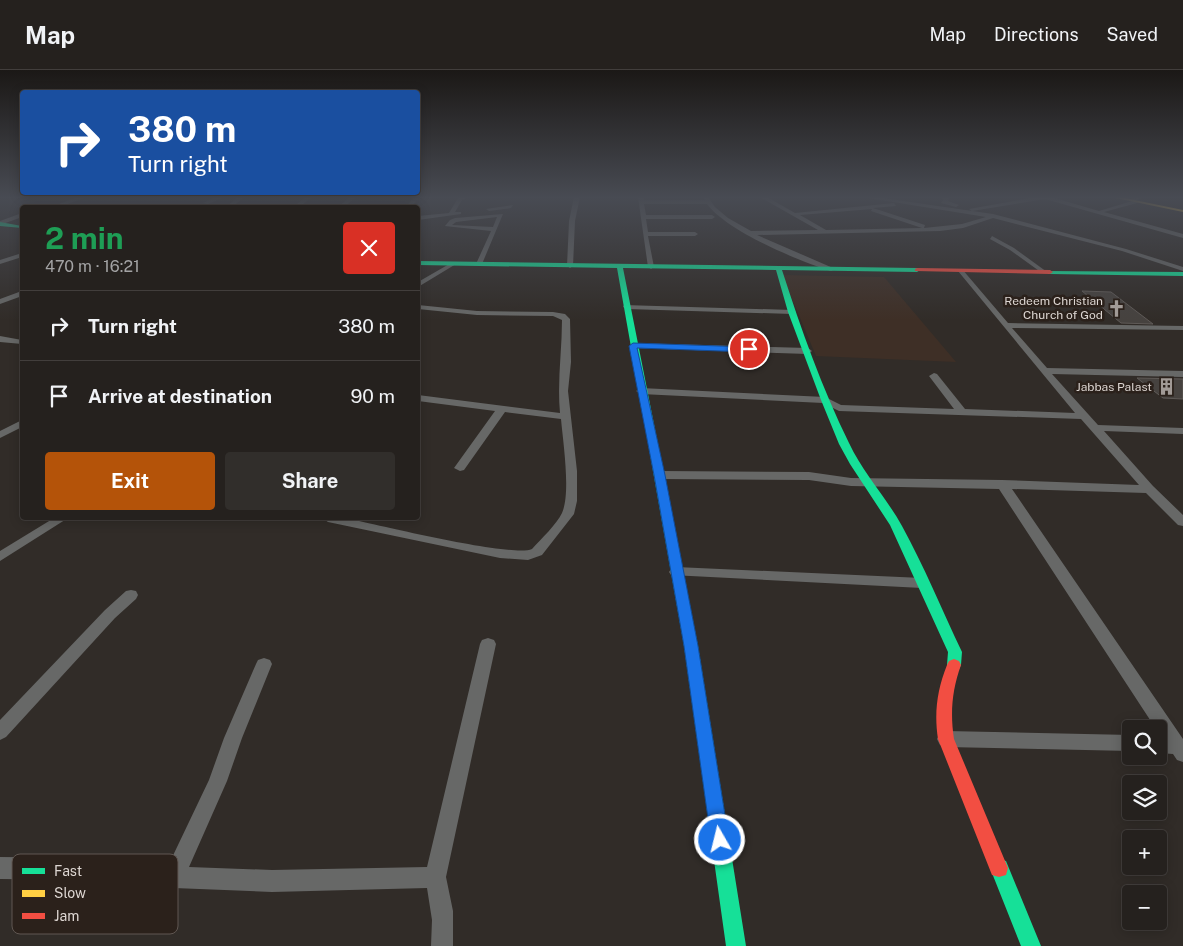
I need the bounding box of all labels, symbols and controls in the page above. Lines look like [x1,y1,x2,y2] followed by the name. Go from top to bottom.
[25,21,75,49] text: Map
[929,24,966,45] text: Map
[994,24,1079,45] text: Directions
[1107,24,1158,45] text: Saved
[128,109,236,150] text: 380 m
[45,110,110,175] icon: right
[128,151,228,177] text: Turn right
[45,220,124,256] text: 2 min
[343,222,395,274] button: close
[45,257,140,276] text: 470 m · 16:21
[1004,294,1103,322] place label: Redeem Christian Church of God
[1107,298,1127,318] church icon: Redeem Christian Church of God
[45,312,73,340] icon: right
[88,315,177,337] text: Turn right
[338,315,395,337] text: 380 m
[728,328,770,370] pin
[735,335,763,363] icon: arrive
[1156,377,1176,397] building icon: Jabbas Palast
[1076,380,1152,394] place label: Jabbas Palast
[45,382,73,410] icon: arrive
[88,385,272,407] text: Arrive at destination
[351,385,395,407] text: 90 m
[45,452,215,510] button: Exit
[225,452,395,510] button: Share
[1122,720,1167,930] map controls
[1122,720,1167,765] button: search
[1122,775,1167,820] button: layers
[693,813,745,865] position arrow
[1122,830,1167,875] button: +
[12,854,178,934] legend
[54,863,82,879] text: Fast
[54,885,86,901] text: Slow
[1122,885,1167,930] button: −
[54,908,79,924] text: Jam

